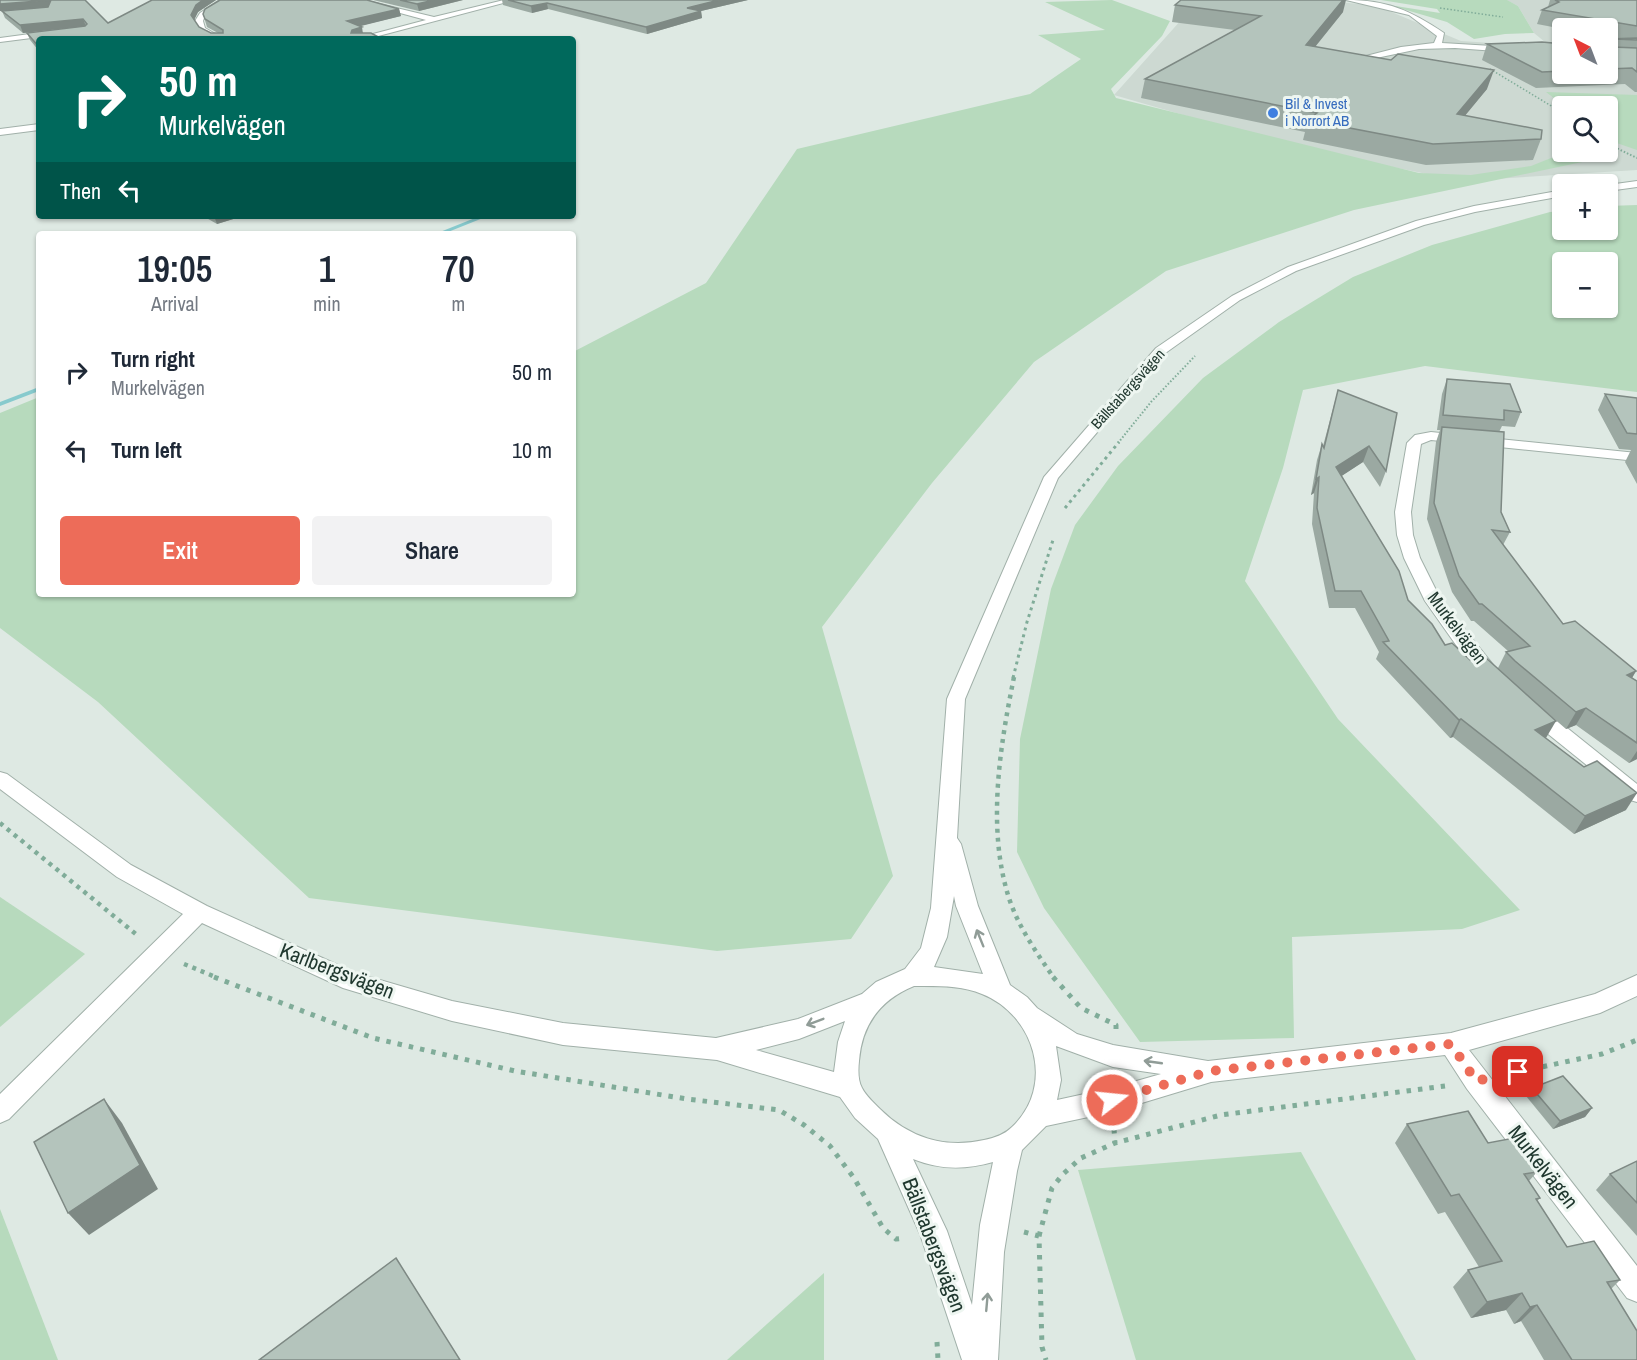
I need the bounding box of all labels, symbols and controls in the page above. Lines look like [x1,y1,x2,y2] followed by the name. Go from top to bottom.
[1552,18,1618,84] north arrow
[1552,18,1618,318] map controls
[159,53,238,109] text: 50 m
[60,60,138,138] icon: right
[1285,93,1349,131] place label: Bil & Invest i Norrort AB
[1552,96,1618,162] button: search
[1266,106,1280,120] marker: Bil & Invest i Norrort AB
[159,107,286,143] text: Murkelvägen
[113,174,146,207] icon: left
[1552,174,1618,240] button: +
[60,176,101,206] text: Then
[137,245,212,293] text: 19:05
[319,245,335,293] text: 1
[442,245,475,293] text: 70
[1552,252,1618,318] button: −
[151,290,198,317] text: Arrival
[313,290,341,317] text: min
[451,290,465,317] text: m
[111,344,195,374] text: Turn right
[1086,344,1169,433] street label: Bällstabergsvägen
[60,356,93,389] icon: right
[512,357,552,387] text: 50 m
[111,374,205,401] text: Murkelvägen
[60,434,93,467] icon: left
[111,435,182,465] text: Turn left
[512,435,552,465] text: 10 m
[60,516,300,585] button: Exit
[312,516,552,585] button: Share
[1422,586,1493,669] street label: Murkelvägen
[973,929,984,948] one-way arrow
[276,935,399,1006] street label: Karlbergsvägen
[806,1018,825,1029] one-way arrow
[1492,1046,1543,1097] pin
[1501,1055,1534,1088] icon: arrive
[1144,1057,1164,1068] one-way arrow
[1080,1068,1144,1132] position arrow
[1502,1119,1585,1214] street label: Murkelvägen
[896,1173,973,1316] street label: Bällstabergsvägen
[982,1292,993,1312] one-way arrow

